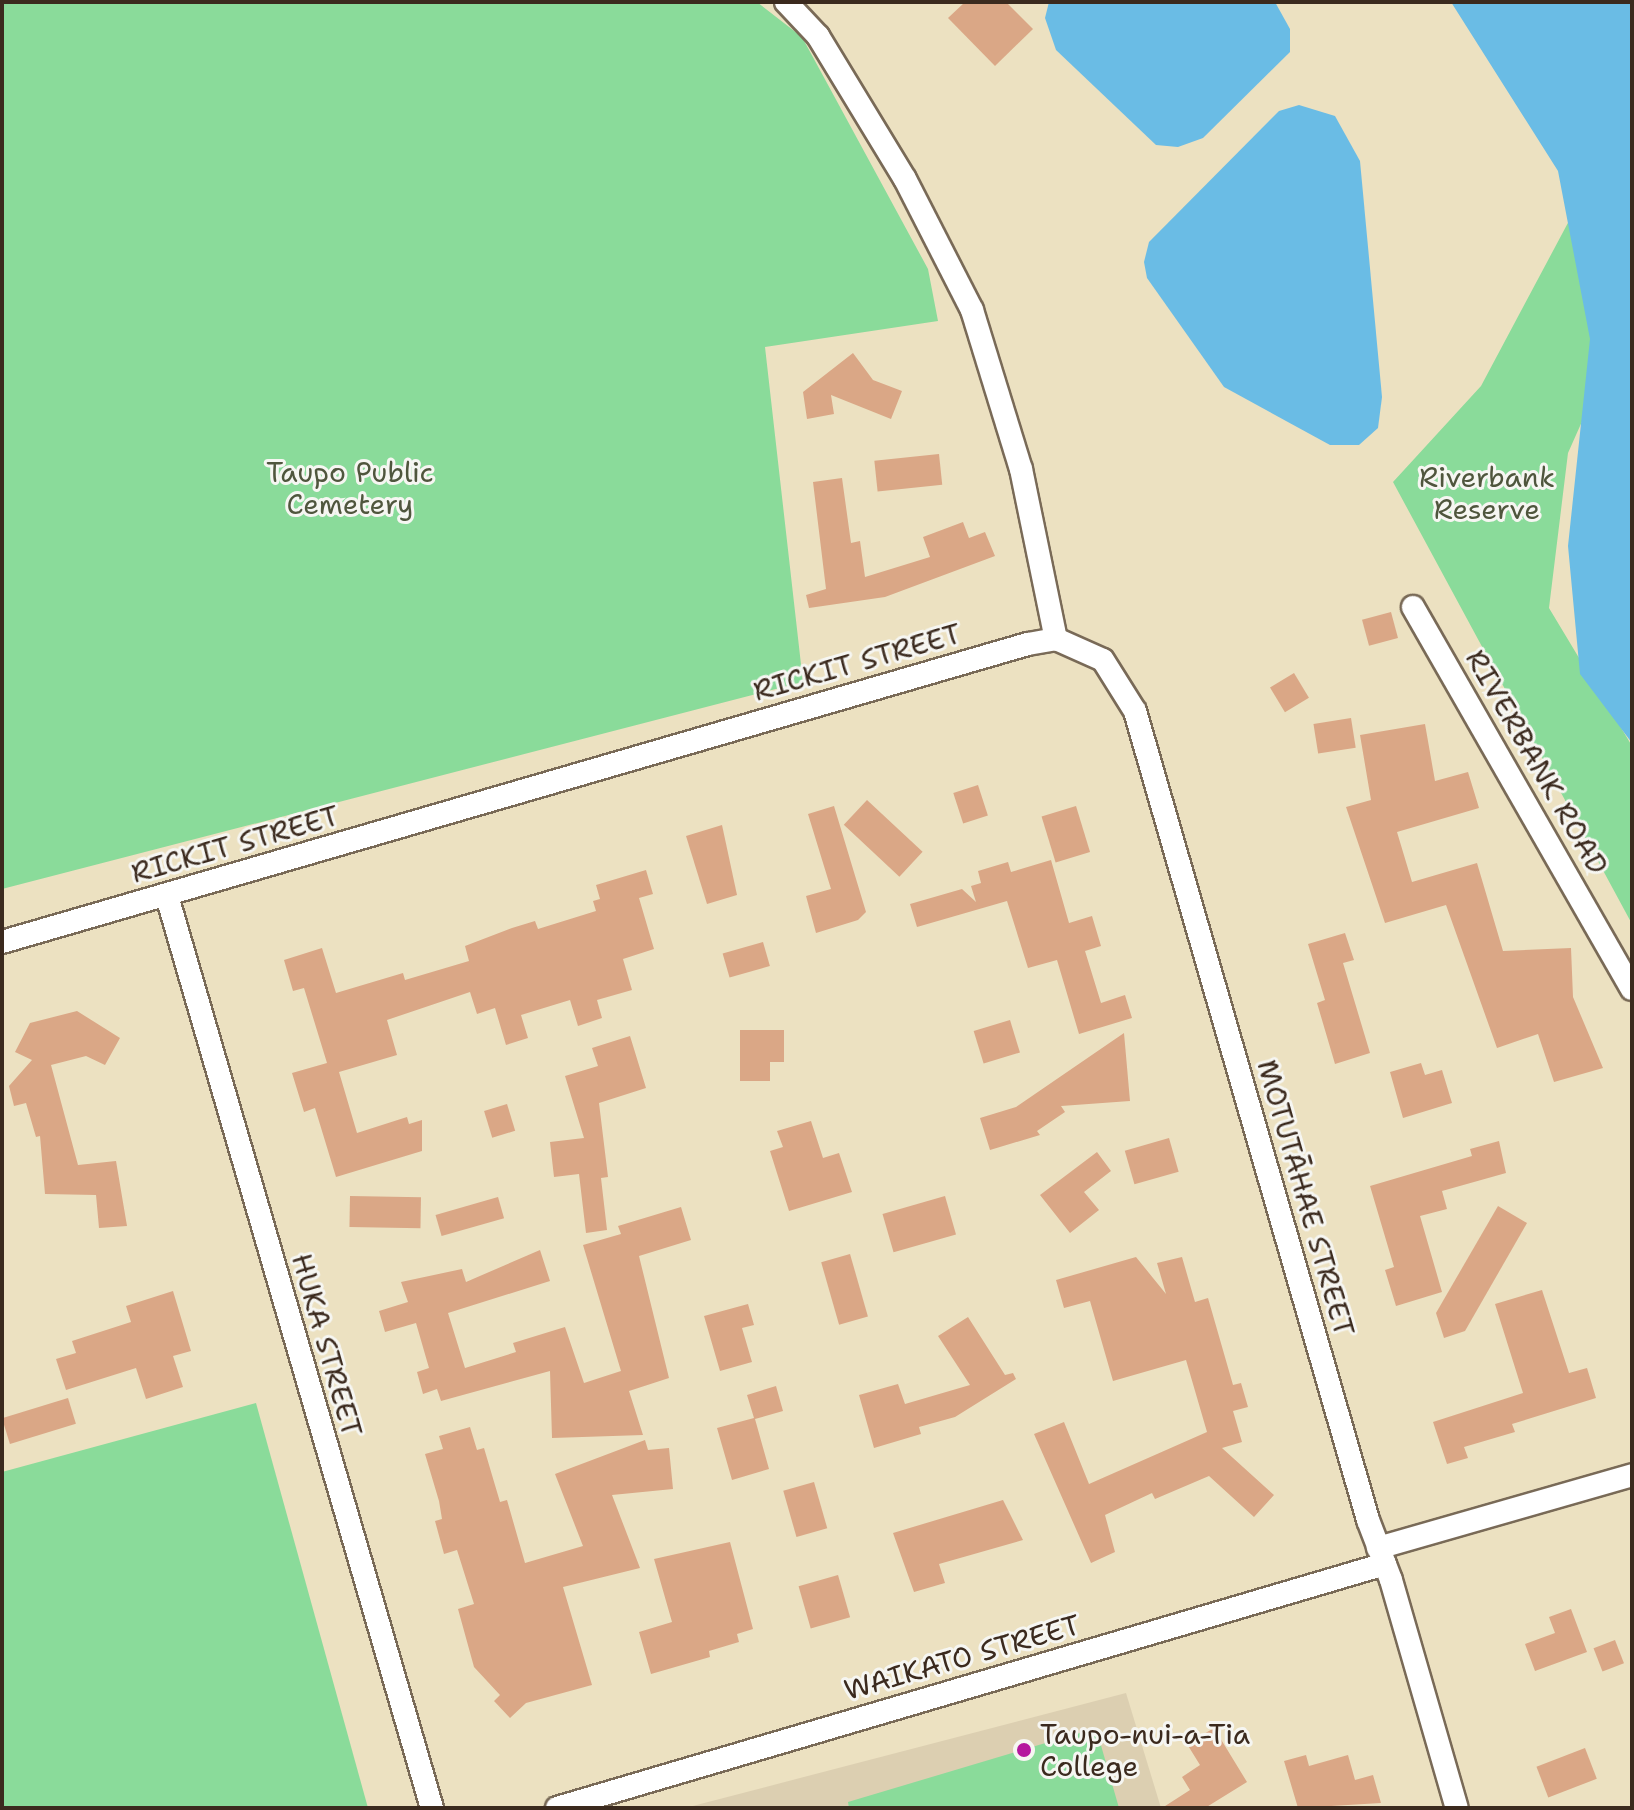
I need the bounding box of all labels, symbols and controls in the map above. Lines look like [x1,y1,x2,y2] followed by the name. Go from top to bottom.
[266,455,434,521] park label: Taupo Public Cemetery
[1419,460,1555,526] park label: Riverbank Reserve
[749,616,965,708] street label: RICKIT STREET
[1459,644,1615,880] street label: RIVERBANK ROAD
[127,798,343,890] street label: RICKIT STREET
[1250,1056,1362,1340] street label: MOTUTĀHAE STREET
[285,1250,369,1440] street label: HUKA STREET
[840,1607,1084,1707] street label: WAIKATO STREET
[1040,1717,1250,1783] place label: Taupo-nui-a-Tia College
[1015,1741,1033,1759] marker: Taupo-nui-a-Tia College

